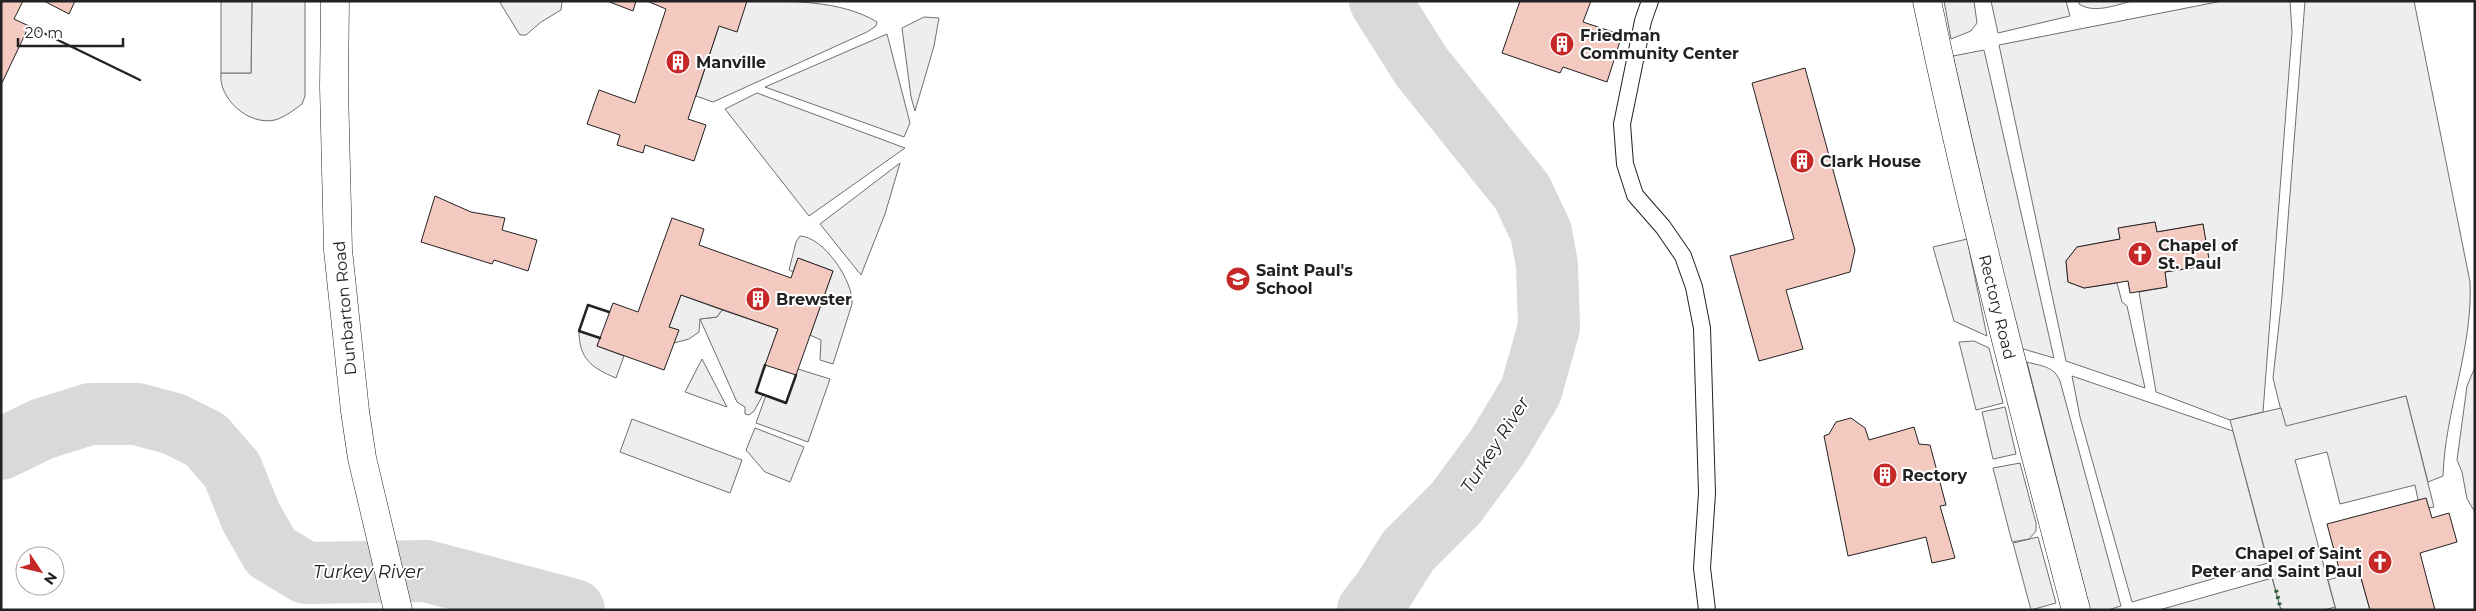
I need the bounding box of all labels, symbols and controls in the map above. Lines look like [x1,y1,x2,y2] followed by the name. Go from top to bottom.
[18,15,122,47] scale bar
[25,23,63,42] text: 20 m
[1580,26,1739,63] place label: Friedman Community Center
[1549,31,1575,57] building icon: Friedman Community Center
[665,49,691,75] building icon: Manville
[696,53,766,72] place label: Manville
[1789,148,1815,174] building icon: Clark House
[1820,152,1921,171] place label: Clark House
[2158,236,2238,273] place label: Chapel of St. Paul
[330,240,360,376] street label: Dunbarton Road
[2127,241,2153,267] church icon: Chapel of St. Paul
[1975,253,2019,361] street label: Rectory Road
[1256,261,1353,298] place label: Saint Paul's School
[1225,266,1251,292] school or university icon: Saint Paul's School
[745,286,771,312] building icon: Brewster
[776,290,852,309] place label: Brewster
[1456,392,1535,497] water label: Turkey River
[1872,462,1898,488] building icon: Rectory
[1902,466,1968,485] place label: Rectory
[2191,544,2362,581] place label: Chapel of Saint Peter and Saint Paul
[15,546,65,596] north arrow
[2367,549,2393,575] church icon: Chapel of Saint Peter and Saint Paul
[313,561,424,583] water label: Turkey River
[40,569,61,588] text: N

